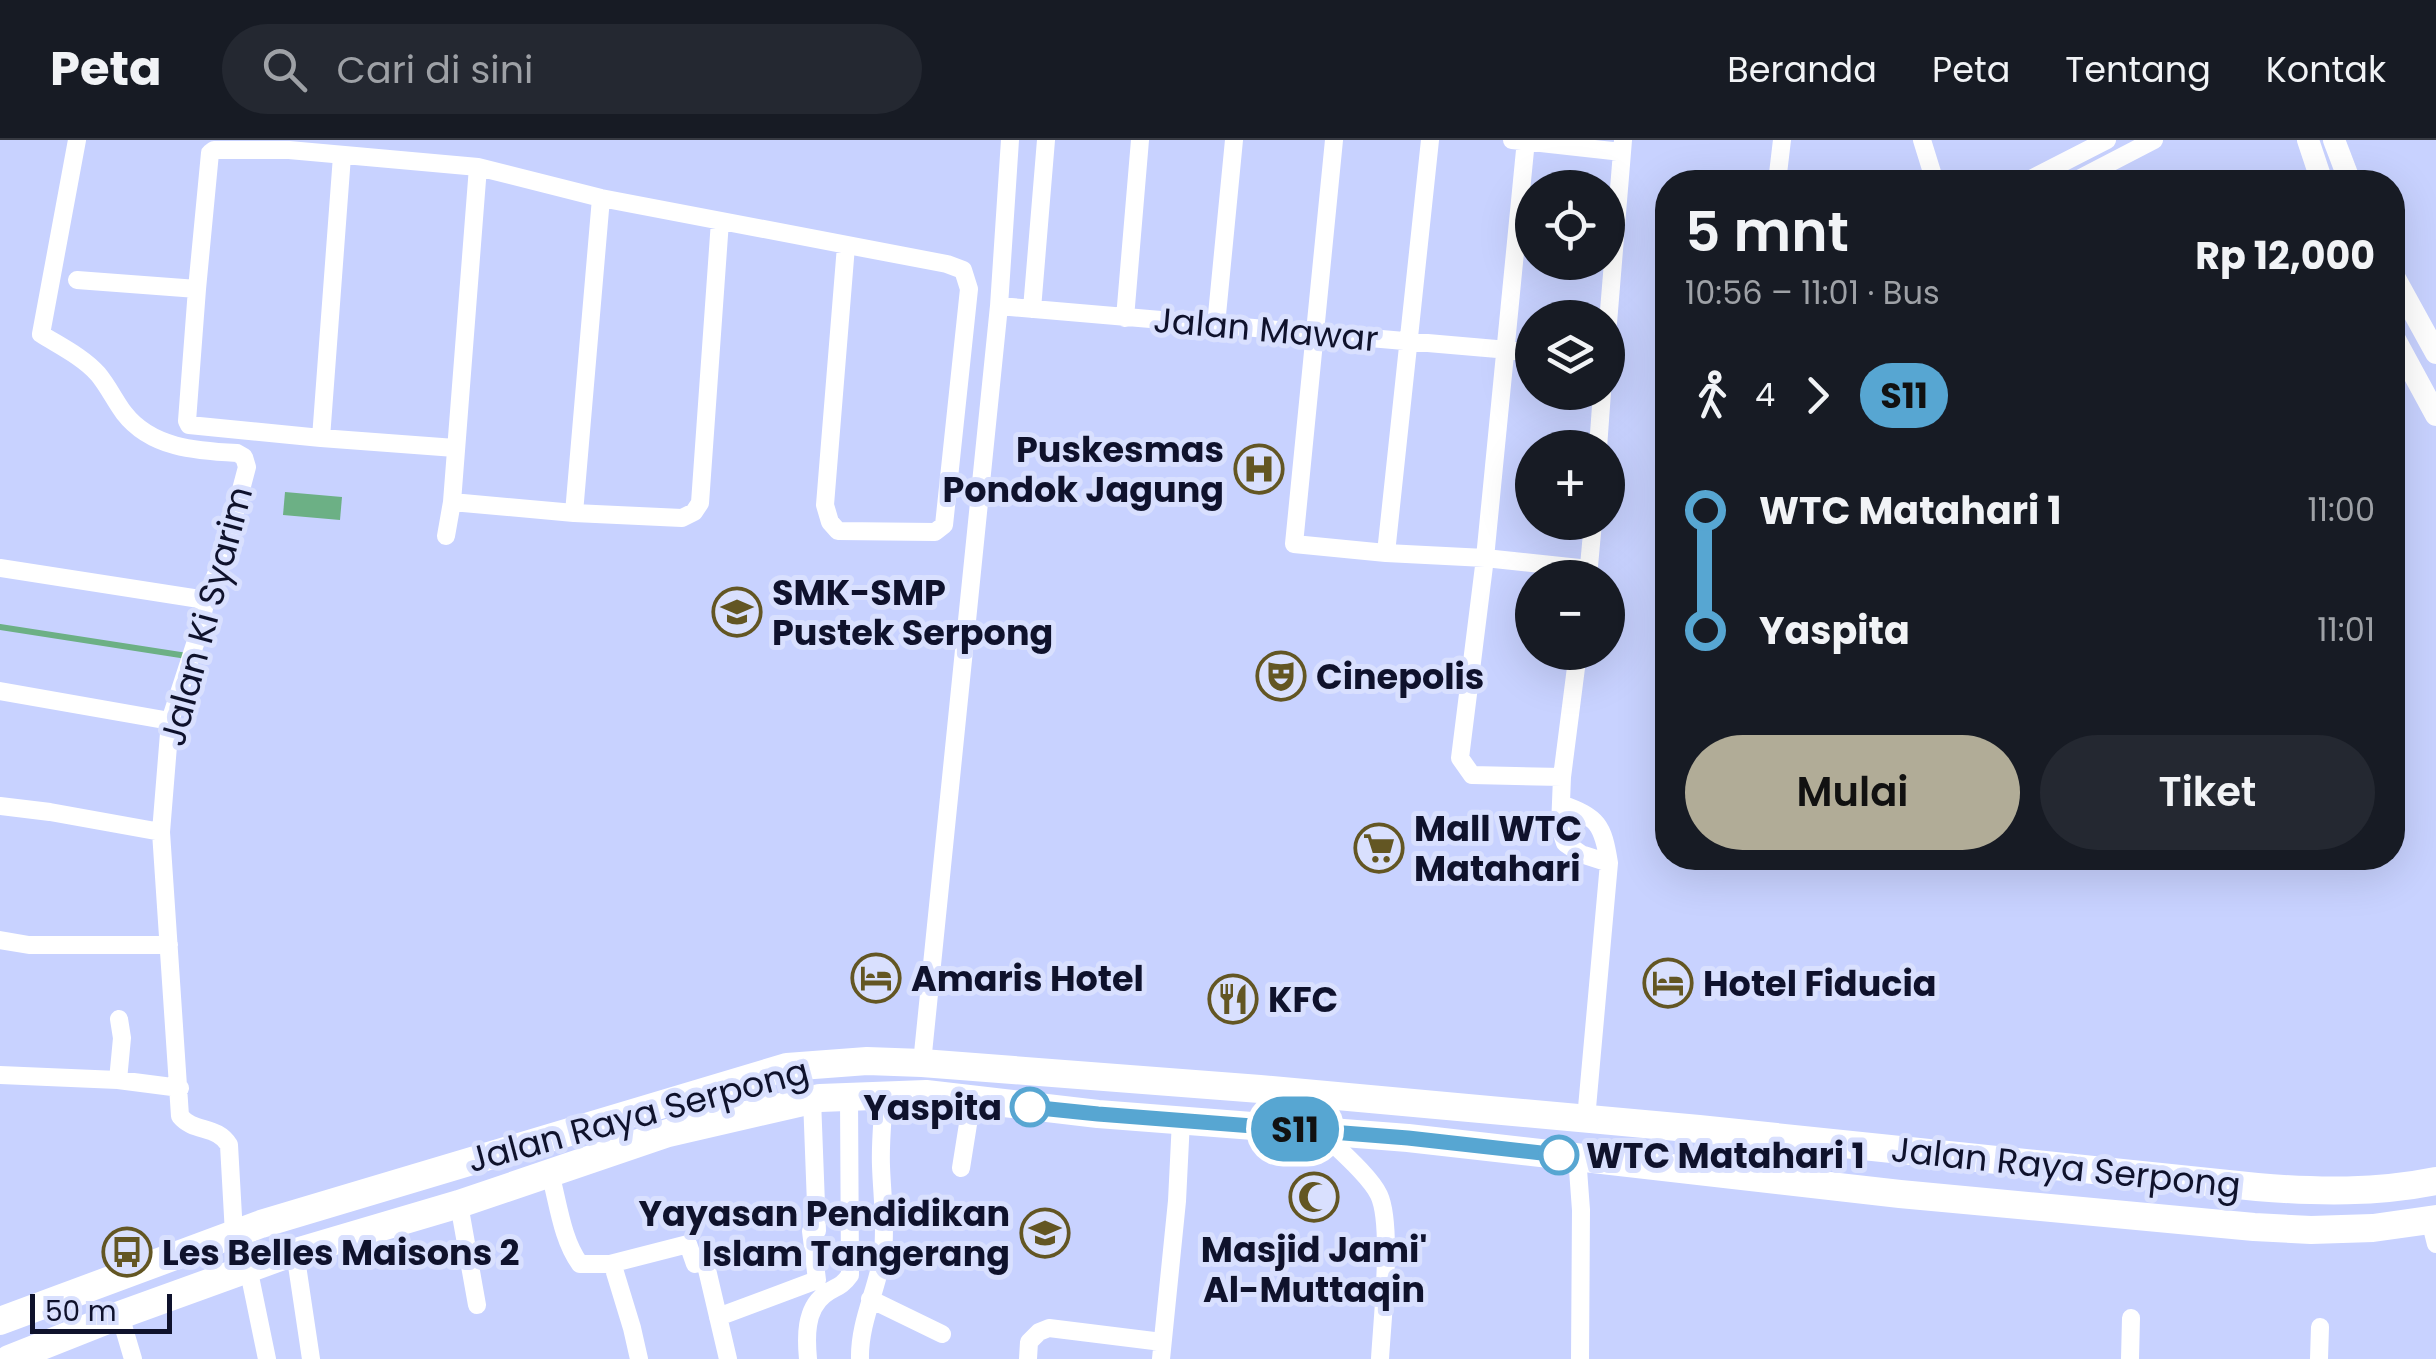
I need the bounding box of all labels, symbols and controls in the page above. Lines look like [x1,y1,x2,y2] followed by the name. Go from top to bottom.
[222,24,922,114] search box
[50,35,162,102] text: Peta
[257,42,312,97] icon: search
[337,43,533,96] text: Cari di sini
[1727,45,1877,94] text: Beranda
[1932,45,2010,94] text: Peta
[2065,45,2211,94] text: Tentang
[2266,45,2386,94] text: Kontak
[1515,170,1625,670] map controls
[1515,170,1625,280] button: locate
[1685,193,1849,270] text: 5 mnt
[2195,229,2375,282] text: Rp 12,000
[1685,270,1940,315] text: 10:56 – 11:01 · Bus
[1152,295,1380,363] street label: Jalan Mawar
[1515,300,1625,410] button: layers
[1685,368,1740,423] icon: walk
[1790,368,1845,423] icon: forward
[1880,371,1928,420] text: S11
[1755,372,1775,417] text: 4
[942,425,1224,514] place label: Puskesmas Pondok Jagung
[1515,430,1625,540] button: +
[1233,443,1285,495] hospital icon: Puskesmas Pondok Jagung
[148,481,264,751] street label: Jalan Ki Syarim
[1759,484,2062,537] text: WTC Matahari 1
[2308,487,2375,532] text: 11:00
[1515,560,1625,670] button: −
[772,568,1053,657] place label: SMK-SMP Pustek Serpong
[711,586,763,638] school or university icon: SMK-SMP Pustek Serpong
[1759,604,1910,657] text: Yaspita
[2317,607,2375,652] text: 11:01
[1255,650,1307,702] theatre icon: Cinepolis
[1316,652,1484,701] place label: Cinepolis
[1685,735,2020,850] button: Mulai
[2040,735,2375,850] button: Tiket
[1414,804,1582,893] place label: Mall WTC Matahari
[1353,822,1405,874] supermarket icon: Mall WTC Matahari
[850,952,902,1004] hotel icon: Amaris Hotel
[911,954,1144,1003] place label: Amaris Hotel
[1642,957,1694,1009] hotel icon: Hotel Fiducia
[1703,959,1937,1008] place label: Hotel Fiducia
[1207,973,1259,1025] restaurant icon: KFC
[1268,975,1338,1024] place label: KFC
[462,1046,814,1184] street label: Jalan Raya Serpong
[863,1083,1002,1132] place label: Yaspita
[1011,1088,1049,1126] marker: Yaspita
[1238,1096,1352,1162] line badge: S11
[1271,1105,1319,1154] text: S11
[1889,1124,2243,1210] street label: Jalan Raya Serpong
[1586,1131,1865,1180] place label: WTC Matahari 1
[1540,1136,1578,1174] marker: WTC Matahari 1
[1288,1171,1340,1223] mosque icon: Masjid Jami' Al-Muttaqin
[638,1189,1010,1278] place label: Yayasan Pendidikan Islam Tangerang
[1019,1207,1071,1259] school or university icon: Yayasan Pendidikan Islam Tangerang
[1201,1225,1427,1314] place label: Masjid Jami' Al-Muttaqin
[101,1226,153,1278] bus stop icon: Les Belles Maisons 2
[162,1228,520,1277] place label: Les Belles Maisons 2
[30,1289,172,1334] scale bar
[45,1292,116,1331] text: 50 m

